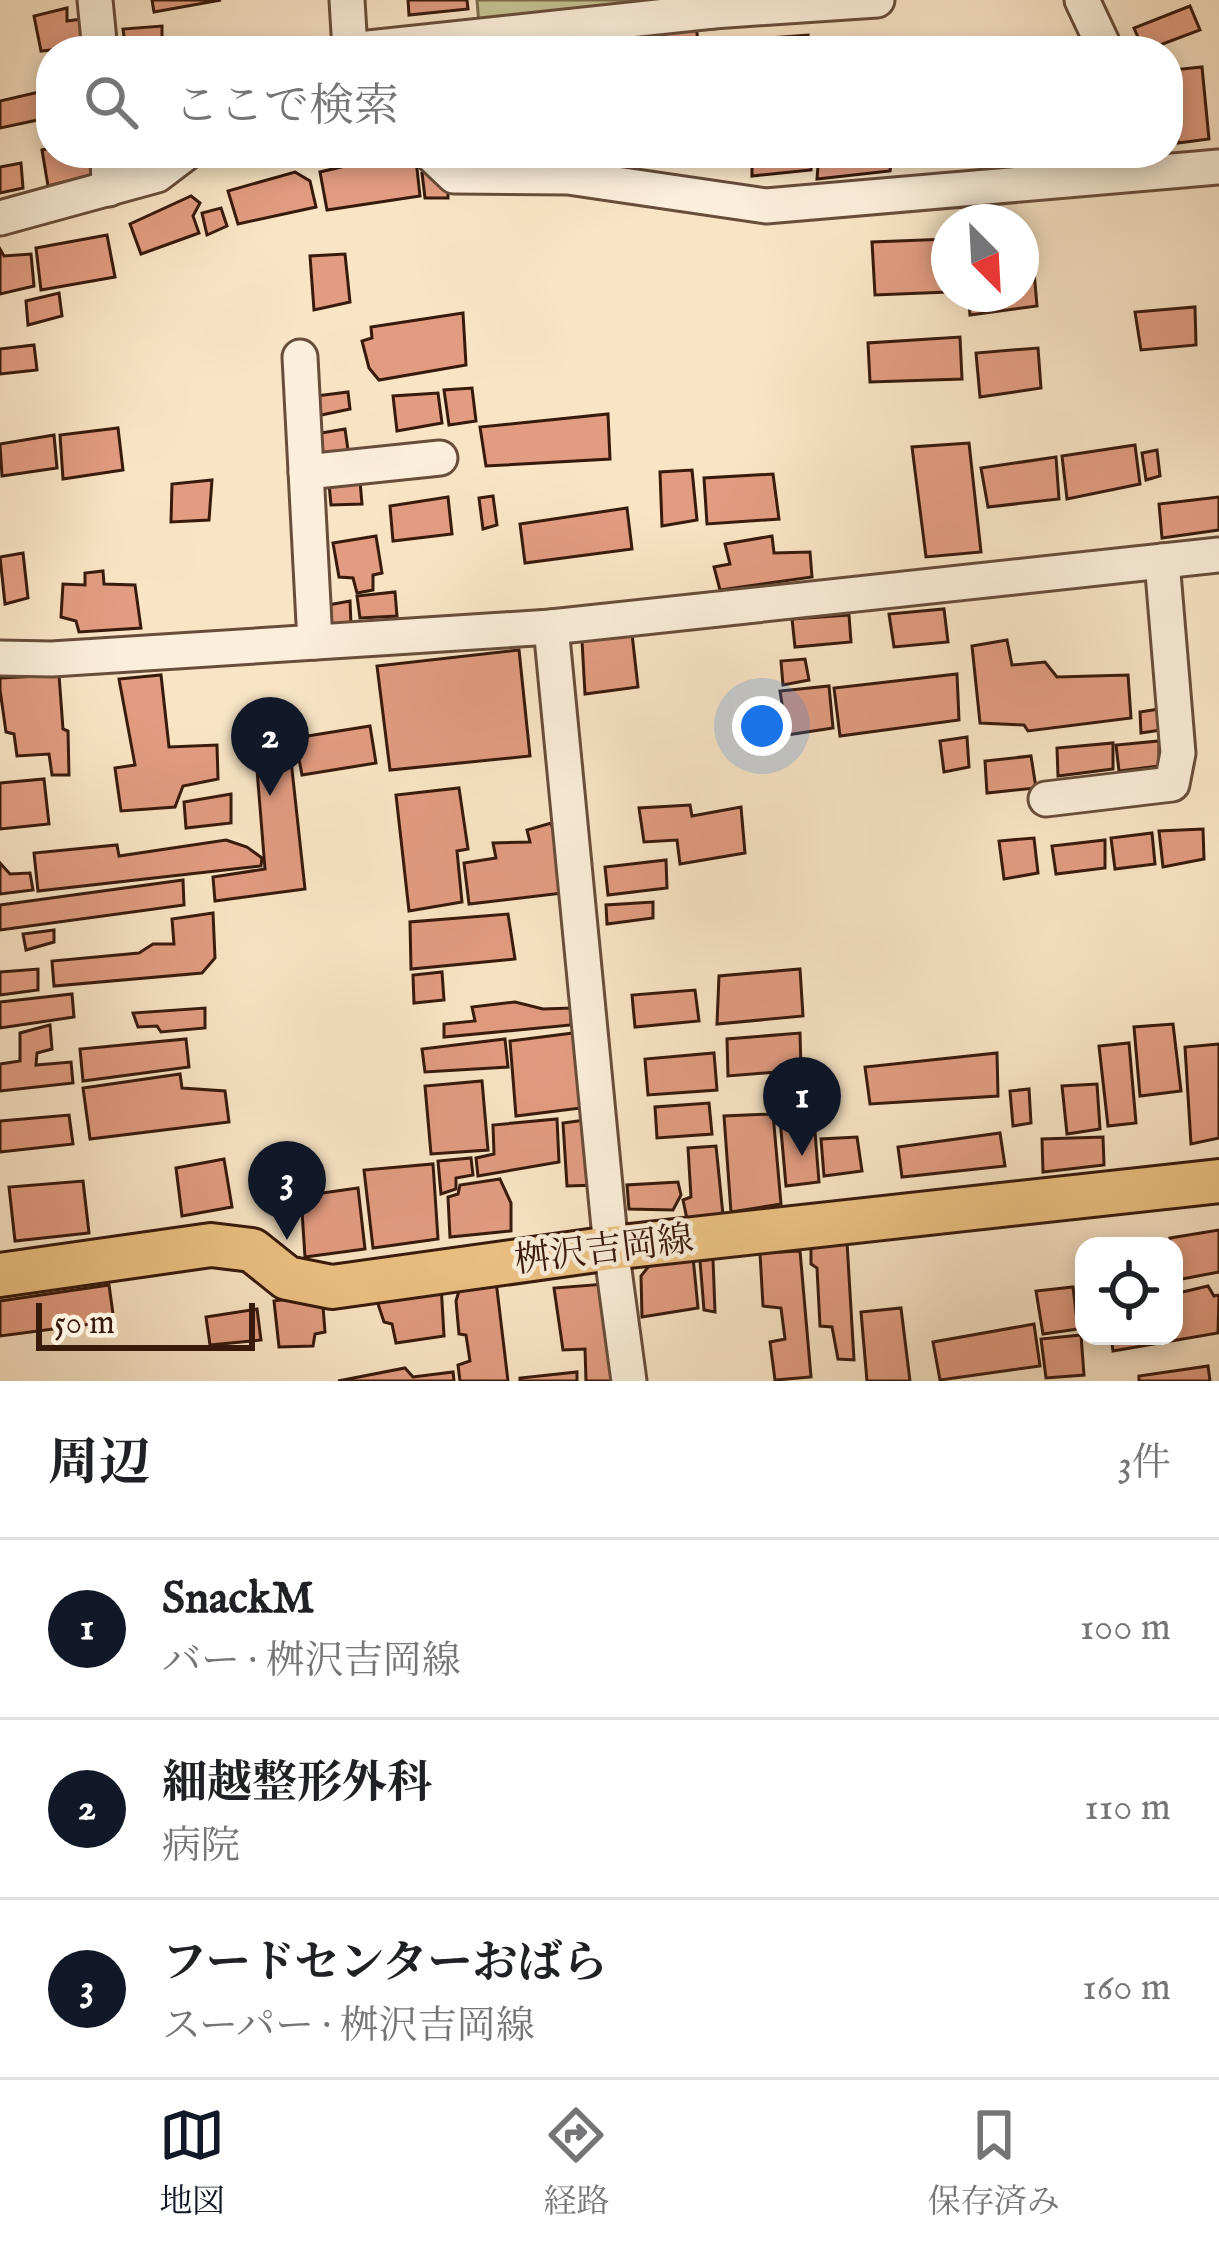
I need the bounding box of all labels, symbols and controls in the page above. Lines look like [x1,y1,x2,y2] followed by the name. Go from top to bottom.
[36,36,1183,168] search box
[78,69,144,135] icon: search
[174,79,399,136] text: ここで検索
[931,204,1039,312] north arrow
[732,696,792,756] your location
[231,697,309,796] pin: 2
[763,1057,841,1156] pin: 1
[248,1141,326,1240] pin: 3
[512,1217,696,1285] street label: 桝沢吉岡線
[1075,1237,1183,1345] map controls
[1075,1237,1183,1345] button: locate
[36,1297,255,1350] scale bar
[54,1303,115,1345] text: 50 m
[48,1433,150,1498] text: 周辺
[1117,1440,1171,1489] text: 3件
[162,1571,314,1628] text: SnackM
[80,1604,94,1653] text: 1
[1080,1604,1171,1653] text: 100 m
[162,1638,461,1687] text: バー · 桝沢吉岡線
[162,1756,432,1813] text: 細越整形外科
[78,1784,96,1833] text: 2
[1084,1784,1171,1833] text: 110 m
[162,1823,240,1872] text: 病院
[162,1936,608,1993] text: フードセンターおばら
[80,1964,94,2013] text: 3
[1082,1964,1171,2013] text: 160 m
[162,2003,535,2052] text: スーパー · 桝沢吉岡線
[159,2102,225,2224] tab: 地図
[543,2102,609,2224] tab: 経路
[928,2102,1060,2224] tab: 保存済み

